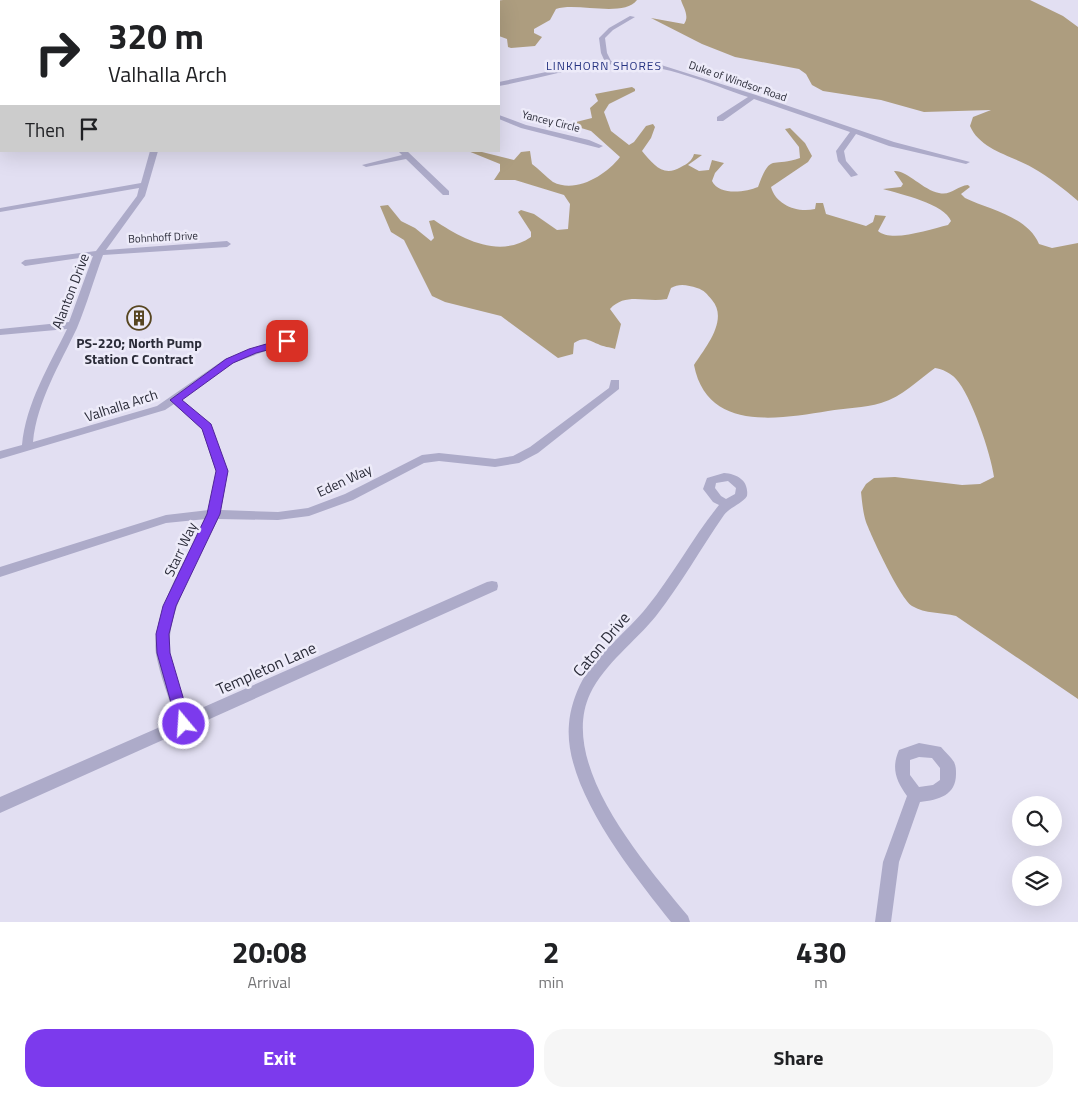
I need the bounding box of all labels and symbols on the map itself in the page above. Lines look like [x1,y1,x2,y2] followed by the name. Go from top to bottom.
[546,56,662,75] district label: LINKHORN SHORES
[687,57,789,105] street label: Duke of Windsor Road
[520,106,582,136] street label: Yancey Circle
[128,227,199,247] street label: Bohnhoff Drive
[46,250,94,332] street label: Alanton Drive
[126,305,152,331] building icon: PS-220; North Pump Station C Contract
[266,320,308,362] pin
[76,332,202,369] place label: PS-220; North Pump Station C Contract
[82,383,160,427] street label: Valhalla Arch
[313,458,375,502] street label: Eden Way
[158,518,202,580] street label: Starr Way
[567,606,635,682] street label: Caton Drive
[212,635,320,701] street label: Templeton Lane
[157,697,209,749] position arrow

